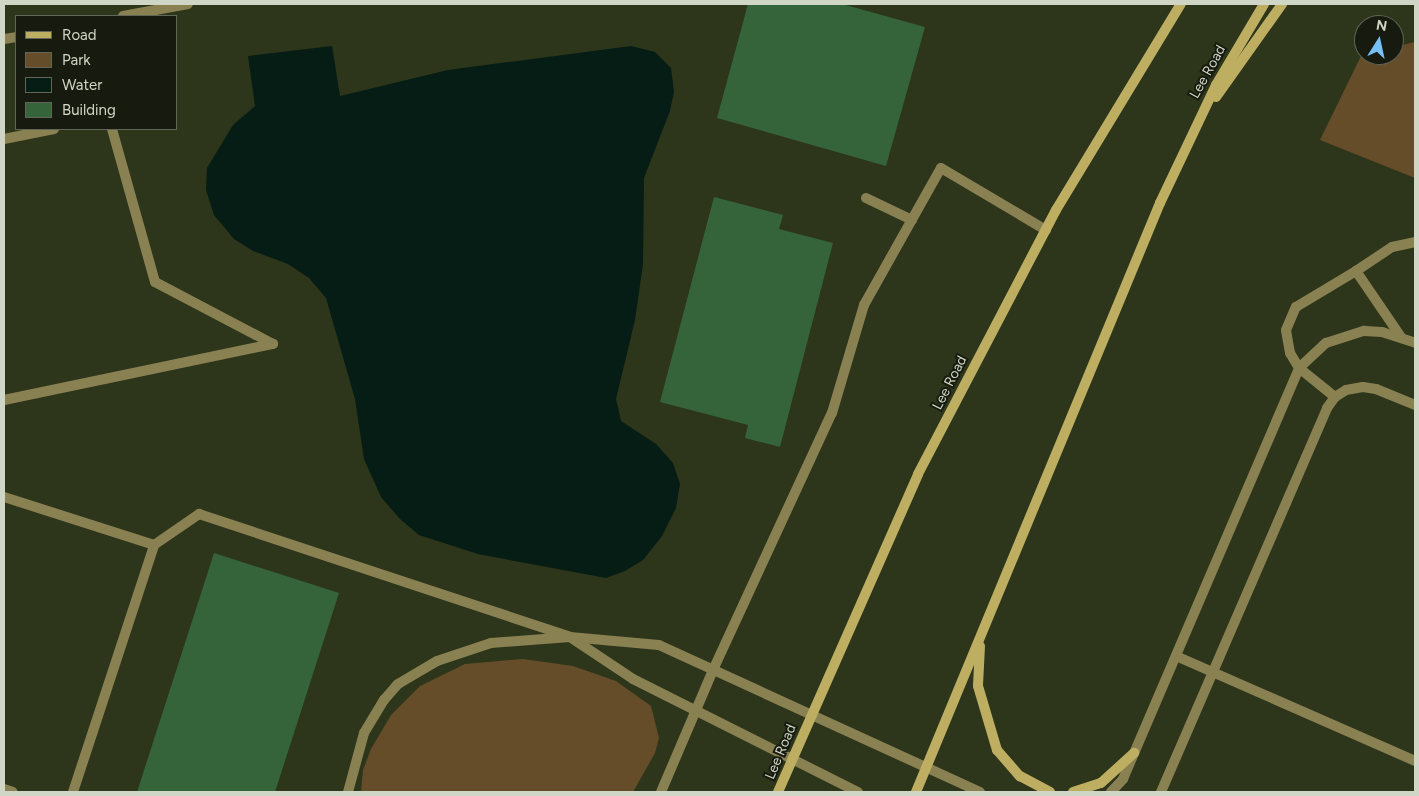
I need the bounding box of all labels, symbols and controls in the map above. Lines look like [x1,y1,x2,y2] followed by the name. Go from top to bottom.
[15,15,178,130] legend
[1354,15,1404,65] north arrow
[1375,16,1388,35] text: N
[62,26,97,44] text: Road
[1187,42,1229,102] street label: Lee Road
[62,51,91,69] text: Park
[62,76,102,94] text: Water
[62,101,116,119] text: Building
[929,353,971,413] street label: Lee Road
[762,722,800,782] street label: Lee Road

